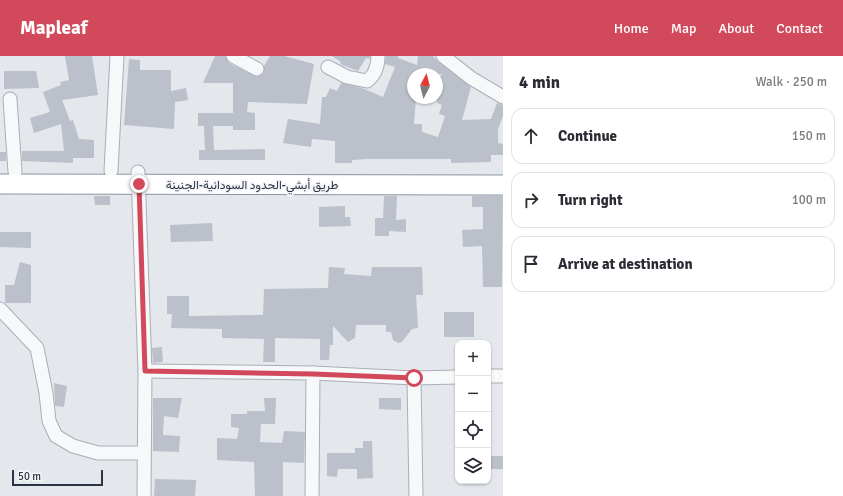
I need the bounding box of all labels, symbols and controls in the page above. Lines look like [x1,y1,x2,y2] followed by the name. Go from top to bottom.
[20,16,88,40] text: Mapleaf
[614,20,649,37] text: Home
[671,20,696,37] text: Map
[718,20,754,37] text: About
[776,20,823,37] text: Contact
[407,68,443,104] north arrow
[519,72,560,93] text: 4 min
[756,74,827,90] text: Walk · 250 m
[520,125,542,147] icon: ahead
[558,127,617,145] text: Continue
[792,128,826,144] text: 150 m
[130,175,148,193] route end
[166,178,338,195] street label: طريق أبشي-الحدود السودانية-الجنينة
[520,189,542,211] icon: right
[558,191,623,209] text: Turn right
[792,192,826,208] text: 100 m
[520,253,542,275] icon: arrive
[558,255,693,273] text: Arrive at destination
[455,340,491,484] map controls
[455,340,491,376] button: +
[405,369,423,387] route start
[455,376,491,412] button: −
[455,412,491,448] button: locate
[455,448,491,484] button: layers
[12,468,103,487] scale bar
[18,470,41,483] text: 50 m

